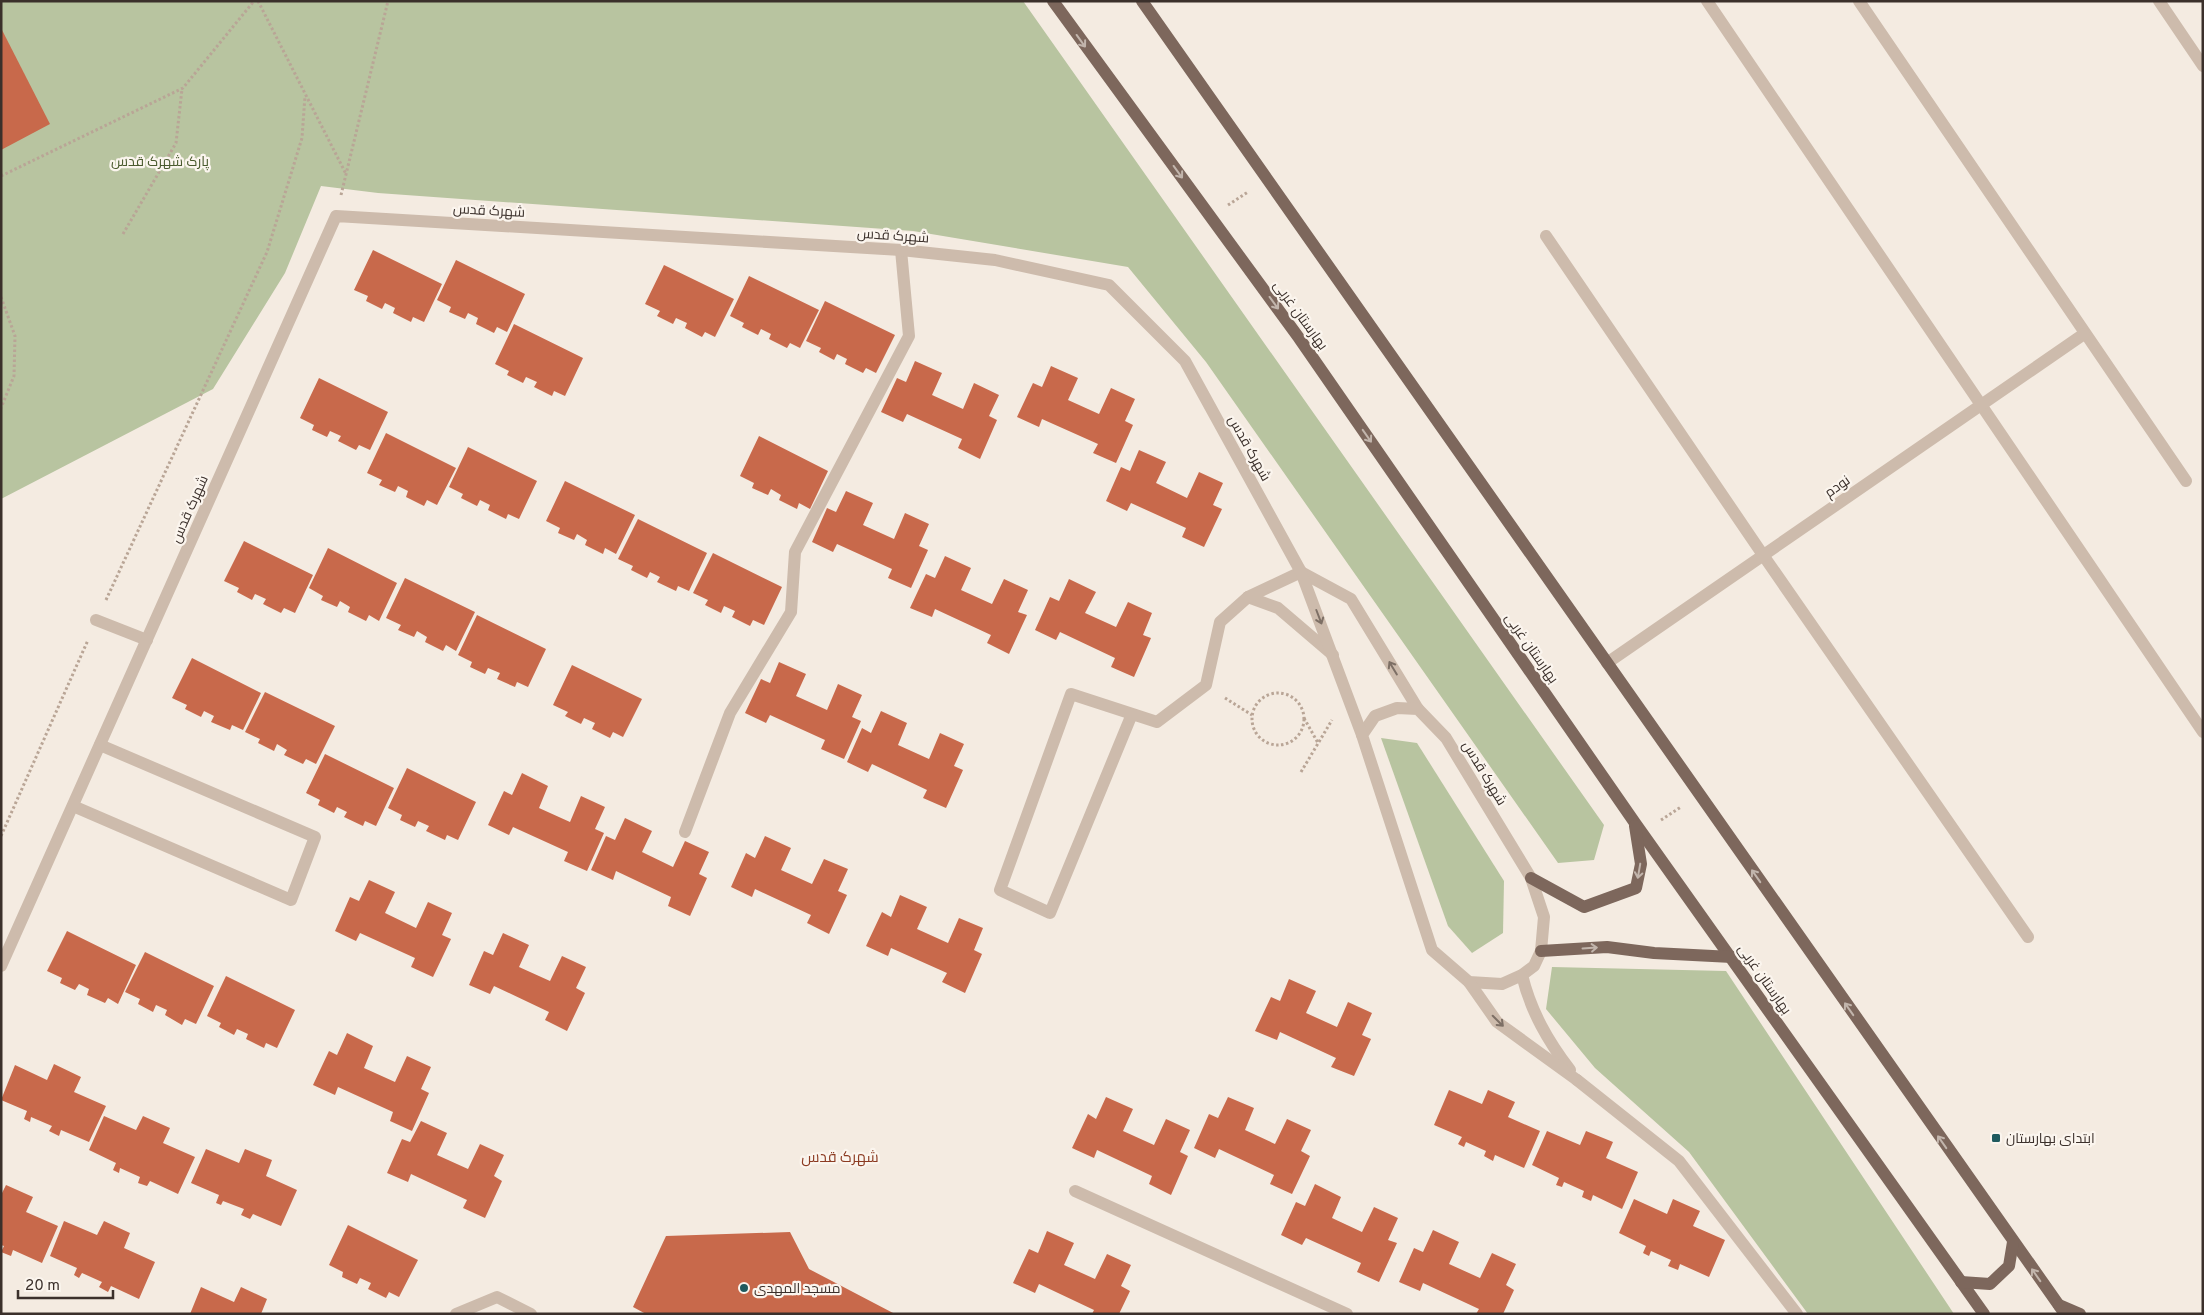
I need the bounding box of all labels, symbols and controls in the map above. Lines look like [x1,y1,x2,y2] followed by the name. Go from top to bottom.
[1076,34,1087,47] one-way arrow
[111,154,209,171] park label: پارک شهرک قدس
[1172,165,1183,178] one-way arrow
[452,201,525,222] street label: شهرک قدس
[856,225,930,247] street label: شهرک قدس
[1269,278,1331,354] street label: بهارستان غربی
[1268,296,1279,309] one-way arrow
[1224,413,1274,484] street label: شهرک قدس
[1362,429,1372,443] one-way arrow
[1822,472,1854,502] street label: نودم
[168,473,213,546] street label: شهرک قدس
[1315,609,1324,624] one-way arrow
[1500,610,1561,687] street label: بهارستان غربی
[1387,661,1397,675] one-way arrow
[1458,738,1510,809] street label: شهرک قدس
[1634,863,1643,879] one-way arrow
[1751,869,1761,883] one-way arrow
[1733,941,1794,1018] street label: بهارستان غربی
[1581,944,1597,953] one-way arrow
[1844,1002,1854,1016] one-way arrow
[1492,1015,1504,1027] one-way arrow
[2006,1131,2095,1148] place label: ابتدای بهارستان
[1990,1132,2002,1144] marker: ابتدای بهارستان
[1937,1135,1947,1149] one-way arrow
[801,1149,879,1168] district label: شهرک قدس
[18,1268,112,1300] scale bar
[2031,1268,2041,1282] one-way arrow
[25,1277,60,1296] text: 20 m
[754,1281,841,1298] place label: مسجد المهدی
[738,1282,750,1294] marker: مسجد المهدی

